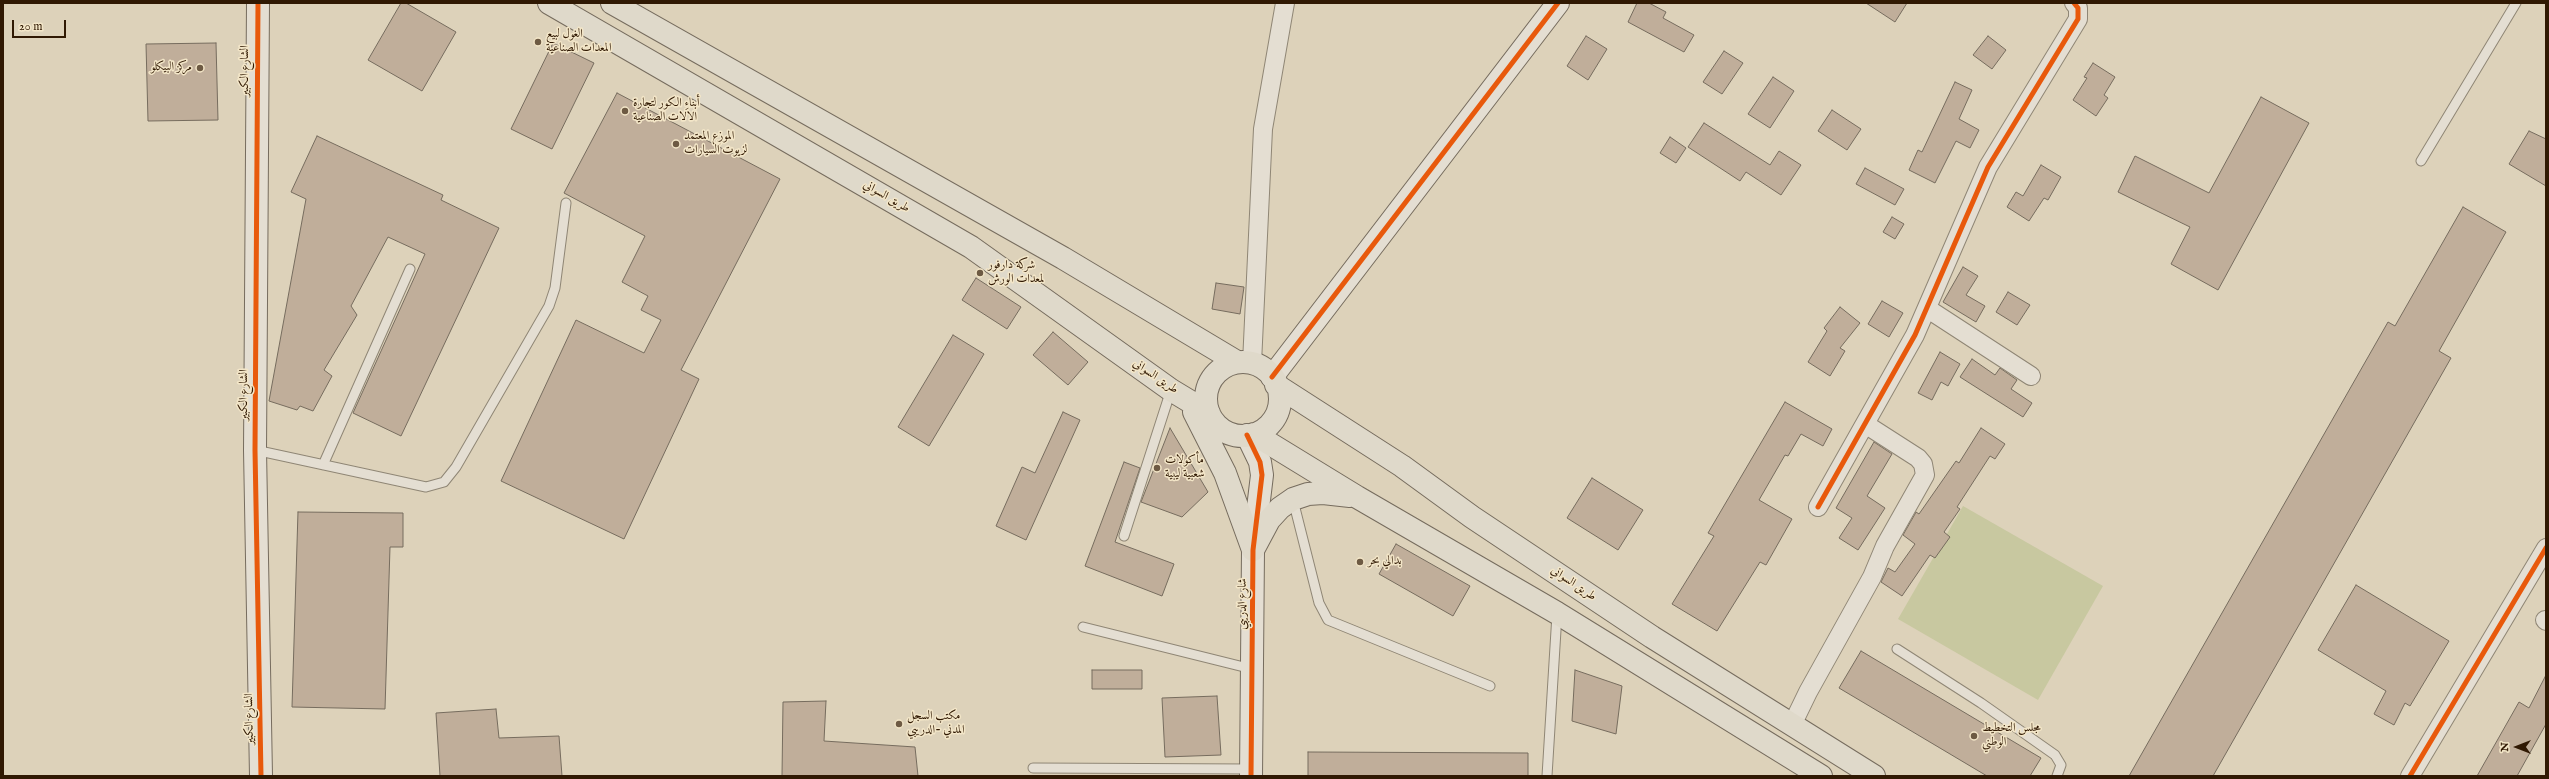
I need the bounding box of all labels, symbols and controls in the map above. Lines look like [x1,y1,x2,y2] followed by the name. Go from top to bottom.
[14,12,68,38] scale bar
[19,19,42,34] text: 20 m
[546,28,611,56] place label: الغول لبيع المعدات الصناعية
[533,37,543,47] marker: الغول لبيع المعدات الصناعية
[239,45,253,97] street label: الشارع الكبير
[151,61,192,75] place label: مركز البيكلو
[195,63,205,73] marker: مركز البيكلو
[633,97,700,125] place label: أبناء الكور لتجارة الاَلات الصناعية
[620,106,630,116] marker: أبناء الكور لتجارة الاَلات الصناعية
[684,130,747,158] place label: الموزع المعتمد لزيوت السيارات
[671,139,681,149] marker: الموزع المعتمد لزيوت السيارات
[860,178,912,216] street label: طريق السواني
[988,259,1044,287] place label: شركة دارفور لمعدات الورش
[975,268,985,278] marker: شركة دارفور لمعدات الورش
[1130,357,1180,397] street label: طريق السواني
[238,369,252,421] street label: الشارع الكبير
[1165,454,1205,482] place label: مأكولات شعبية ليبية
[1152,463,1162,473] marker: مأكولات شعبية ليبية
[1368,555,1401,569] place label: بدالي بحر
[1355,557,1365,567] marker: بدالي بحر
[1548,564,1598,604] street label: طريق السواني
[1235,578,1251,630] street label: شارع الدريبي
[242,693,258,745] street label: الشارع الكبير
[907,710,965,738] place label: مكتب السجل المدني -الدريبي
[894,719,904,729] marker: مكتب السجل المدني -الدريبي
[1982,722,2041,750] place label: مجلس التخطيط الوطني
[2497,727,2537,767] north arrow
[1969,731,1979,741] marker: مجلس التخطيط الوطني
[2498,742,2512,752] text: N

